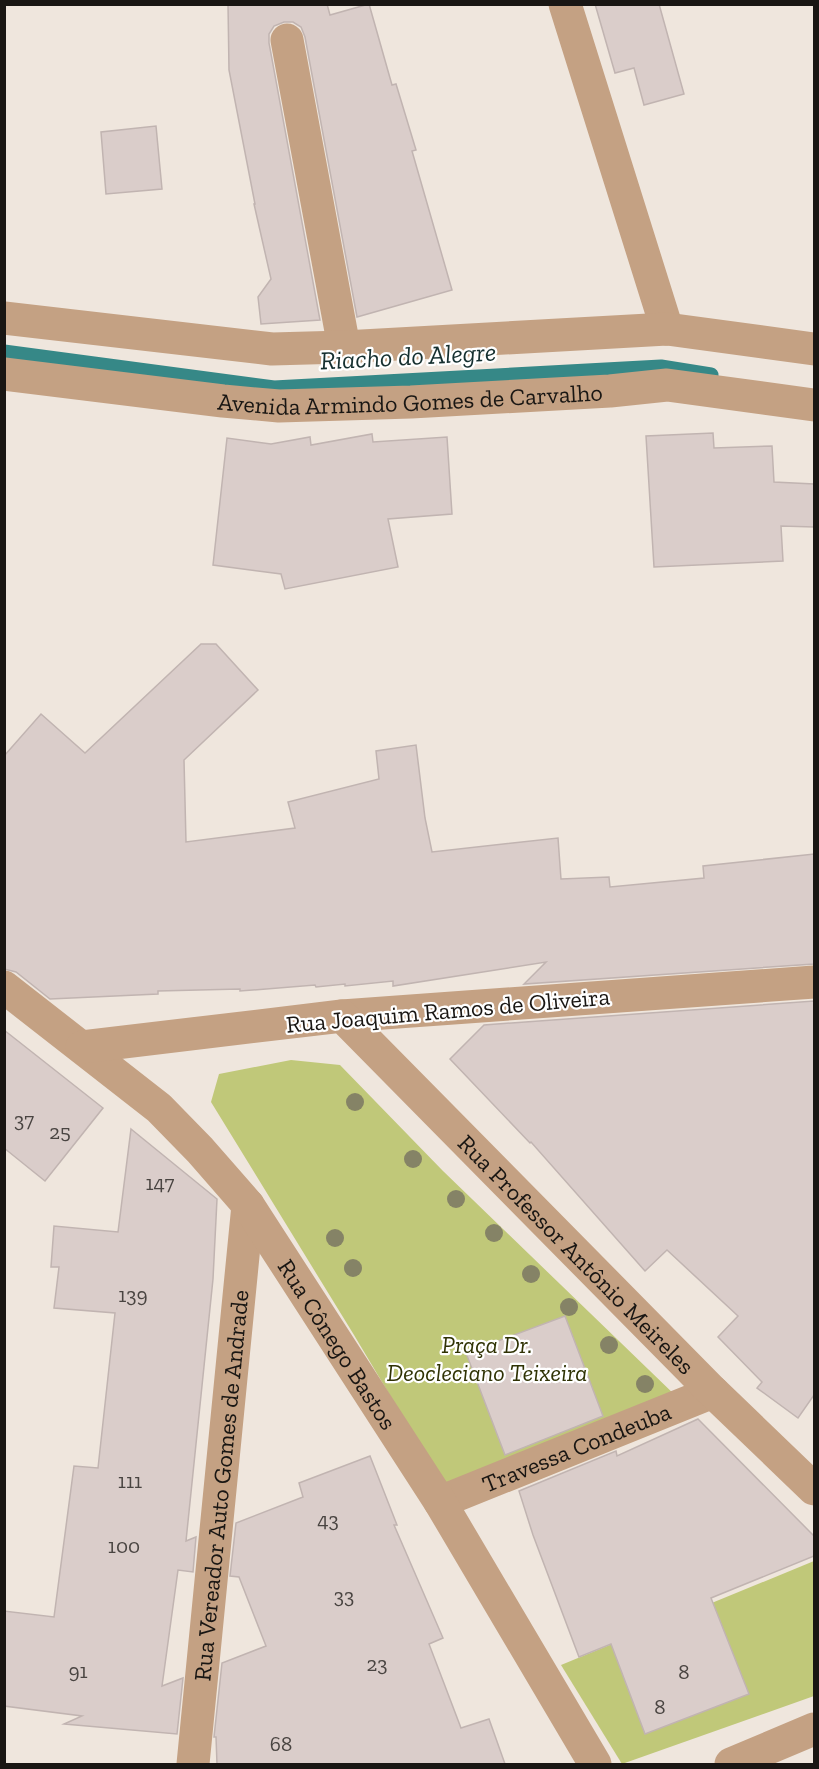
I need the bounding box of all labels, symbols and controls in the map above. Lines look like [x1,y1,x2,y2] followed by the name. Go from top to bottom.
[319,335,497,377] water label: Riacho do Alegre
[216,377,603,421] street label: Avenida Armindo Gomes de Carvalho
[285,981,612,1039] street label: Rua Joaquim Ramos de Oliveira
[14,1107,34,1132] house number: 37
[49,1119,71,1144] house number: 25
[452,1128,701,1380] street label: Rua Professor Antônio Meireles
[146,1170,175,1195] house number: 147
[272,1253,404,1435] street label: Rua Cônego Bastos
[118,1282,148,1307] house number: 139
[187,1289,254,1682] street label: Rua Vereador Auto Gomes de Andrade
[387,1330,587,1387] park label: Praça Dr. Deocleciano Teixeira
[478,1396,675,1498] street label: Travessa Condeuba
[118,1468,142,1493] house number: 111
[317,1507,339,1532] house number: 43
[108,1533,140,1558] house number: 100
[334,1583,354,1608] house number: 33
[366,1651,388,1676] house number: 23
[68,1658,88,1683] house number: 91
[678,1659,690,1684] house number: 8
[654,1694,666,1719] house number: 8
[270,1731,292,1756] house number: 68

